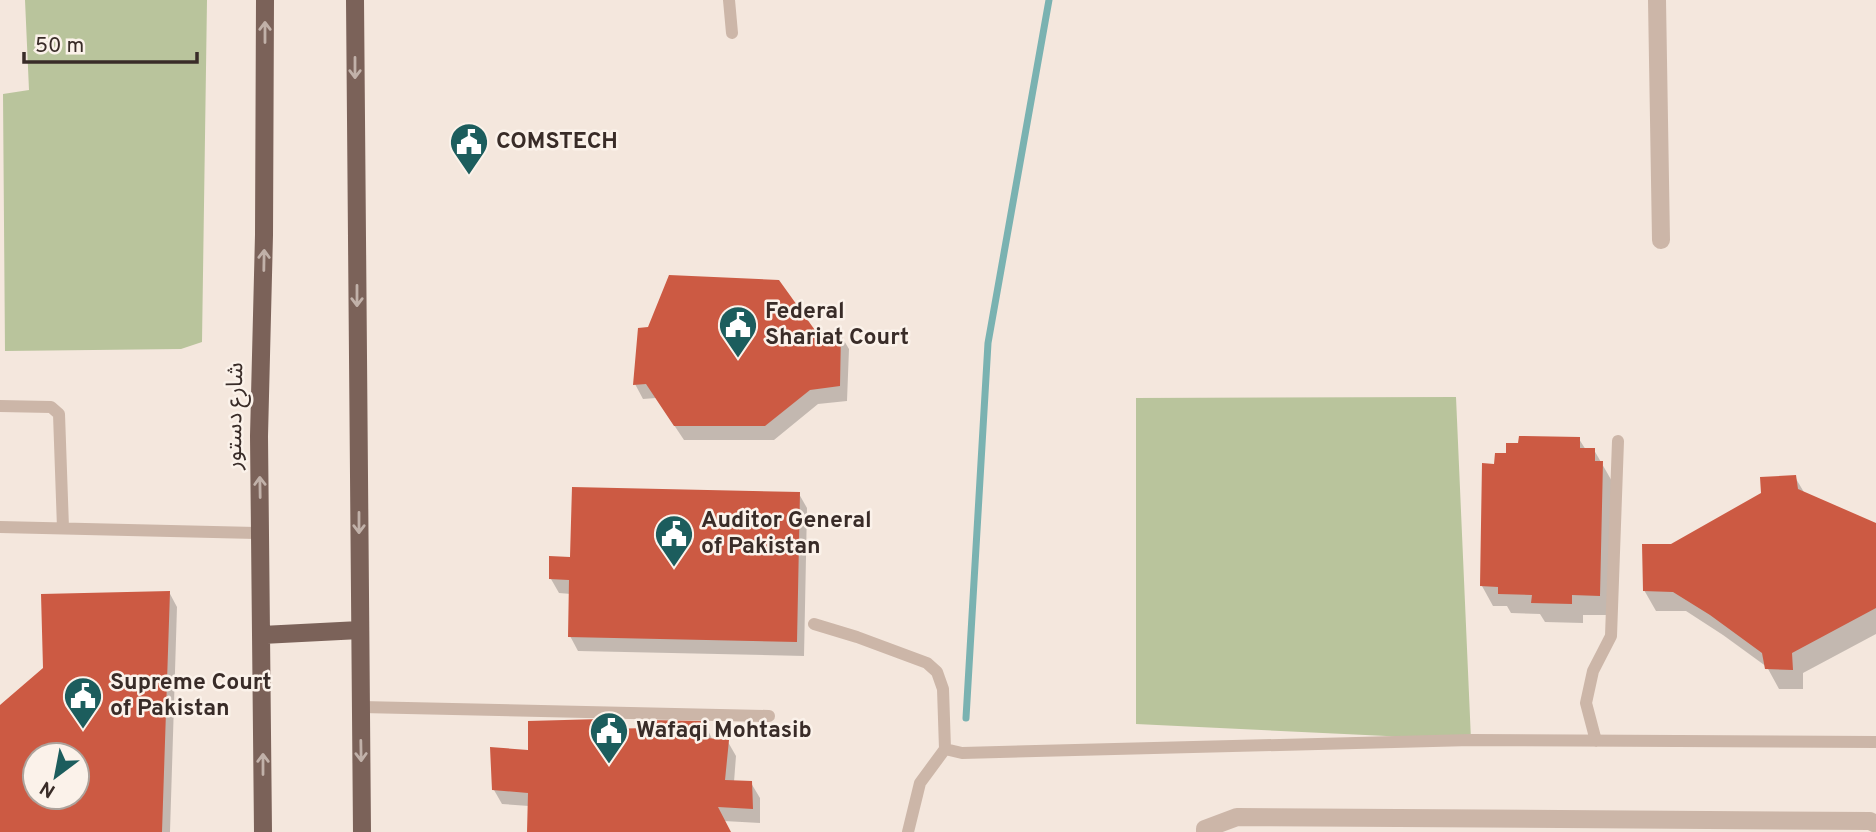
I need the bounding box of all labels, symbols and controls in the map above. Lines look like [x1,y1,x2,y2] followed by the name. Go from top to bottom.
[24,21,198,65] scale bar
[258,21,272,44] one-way arrow
[35,33,84,60] text: 50 m
[348,56,362,79] one-way arrow
[448,121,490,176] public building icon: COMSTECH
[496,128,618,157] place label: COMSTECH
[257,249,270,272] one-way arrow
[350,284,364,307] one-way arrow
[765,298,909,353] place label: Federal Shariat Court
[717,304,759,359] public building icon: Federal Shariat Court
[221,362,251,471] street label: شارع دستور
[253,476,267,499] one-way arrow
[701,507,872,562] place label: Auditor General of Pakistan
[352,511,366,534] one-way arrow
[653,513,695,568] public building icon: Auditor General of Pakistan
[110,669,272,724] place label: Supreme Court of Pakistan
[62,675,104,730] public building icon: Supreme Court of Pakistan
[588,710,630,765] public building icon: Wafaqi Mohtasib
[636,717,812,746] place label: Wafaqi Mohtasib
[354,739,368,762] one-way arrow
[21,741,91,811] north arrow
[256,753,270,776] one-way arrow
[36,775,60,803] text: N

